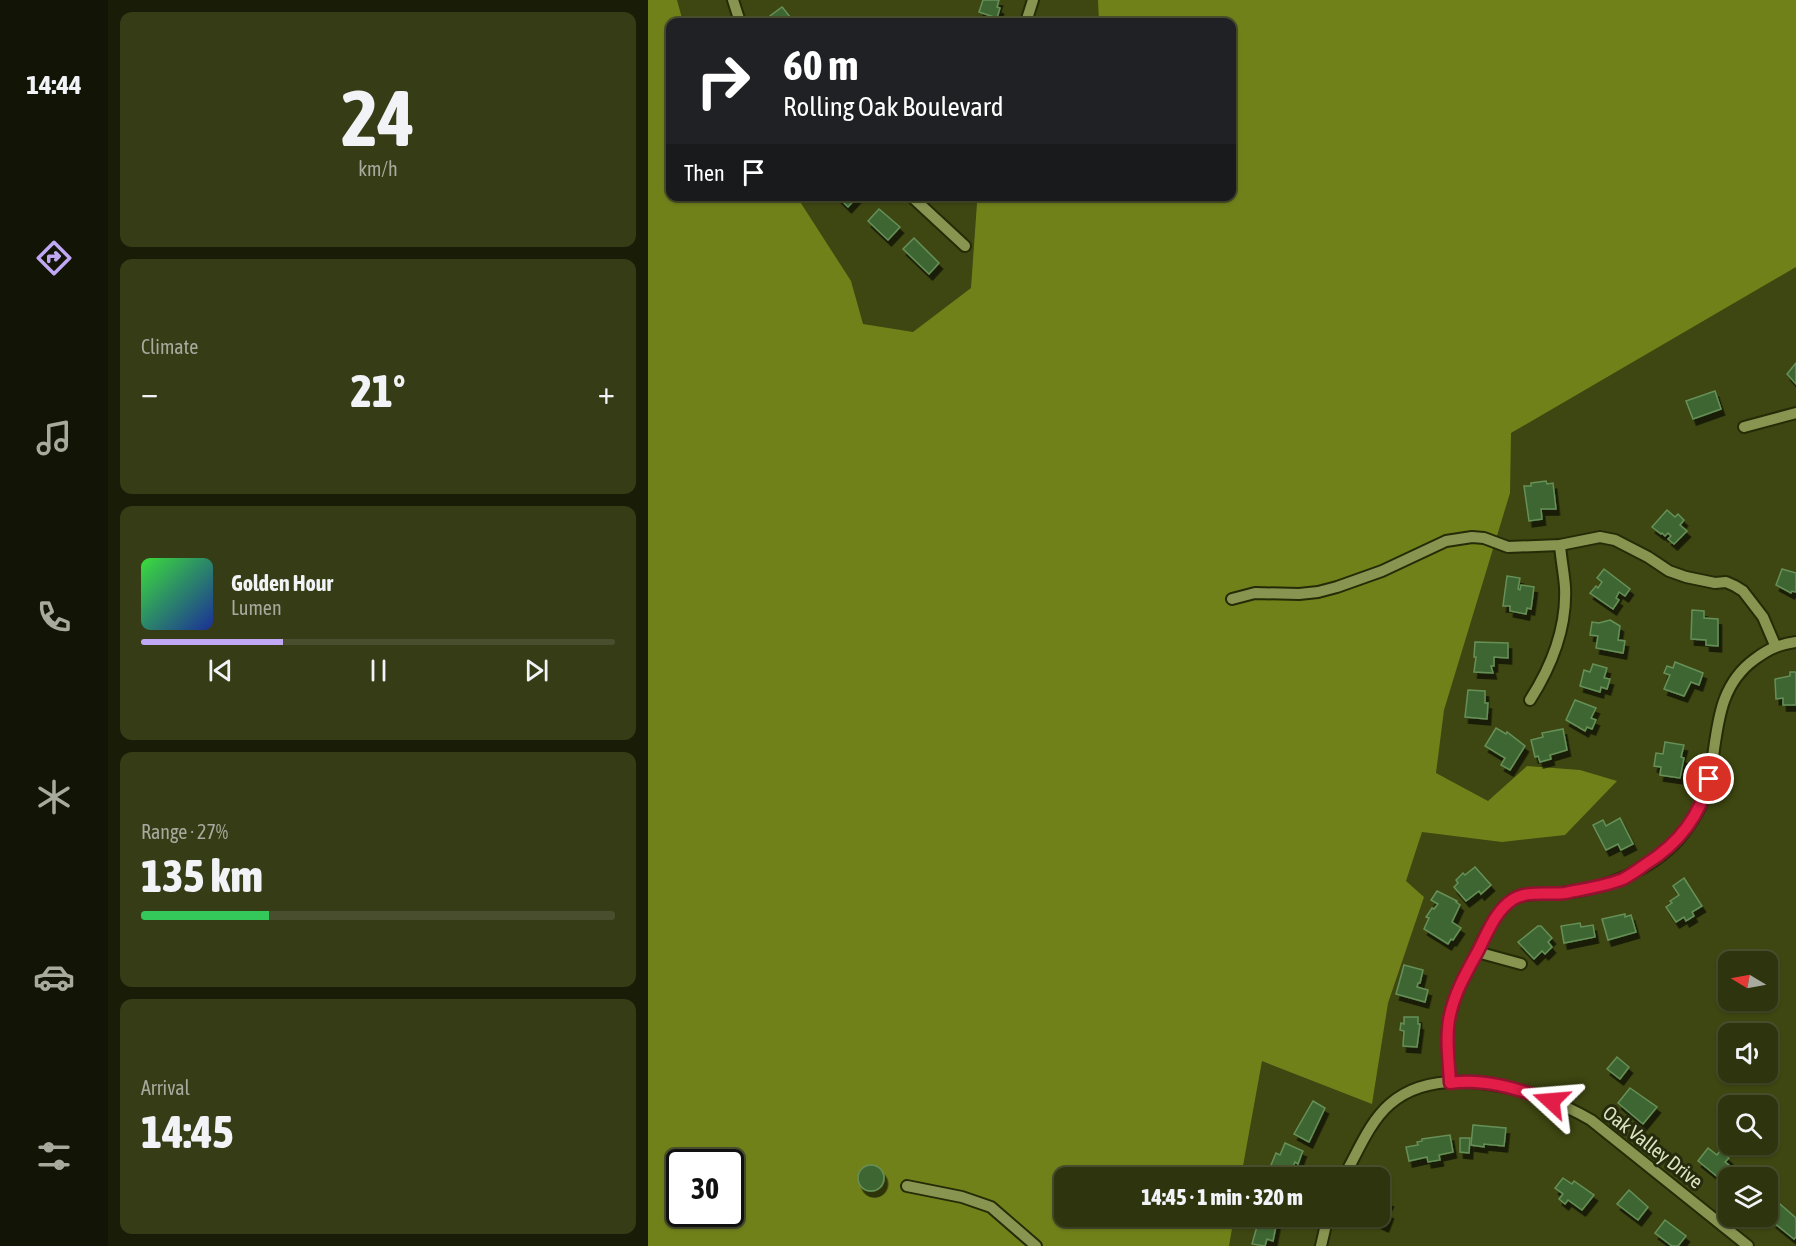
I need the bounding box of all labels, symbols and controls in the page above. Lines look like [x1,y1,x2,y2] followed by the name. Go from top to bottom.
[783,41,858,89] text: 60 m
[684,42,762,120] icon: right
[26,69,82,100] text: 14:44
[341,73,415,163] text: 24
[783,91,1004,122] text: Rolling Oak Boulevard
[737,156,770,189] icon: arrive
[358,157,398,180] text: km/h
[684,160,725,186] text: Then
[33,237,75,279] icon: directions
[141,335,198,358] text: Climate
[351,365,405,417] text: 21°
[141,373,158,411] text: −
[598,373,615,411] text: +
[33,417,75,459] icon: music
[231,570,333,596] text: Golden Hour
[33,596,75,638] icon: phone
[231,596,282,619] text: Lumen
[204,654,237,687] icon: previous
[362,654,395,687] icon: pause
[520,654,553,687] icon: next
[1683,753,1734,804] pin
[1692,762,1725,795] icon: arrive
[33,776,75,818] icon: climate
[141,820,228,843] text: Range · 27%
[141,850,263,902] text: 135 km
[1718,951,1778,1011] north arrow
[1718,951,1778,1227] map controls
[33,956,75,998] icon: car
[1718,1023,1778,1083] button: sound
[1519,1069,1583,1133] position arrow
[141,1076,190,1099] text: Arrival
[1718,1095,1778,1155] button: search
[1599,1101,1708,1193] street label: Oak Valley Drive
[141,1106,234,1158] text: 14:45
[33,1135,75,1177] icon: filters
[666,1149,744,1227] speed limit sign: 30
[1718,1167,1778,1227] button: layers
[1141,1184,1303,1210] text: 14:45 · 1 min · 320 m

